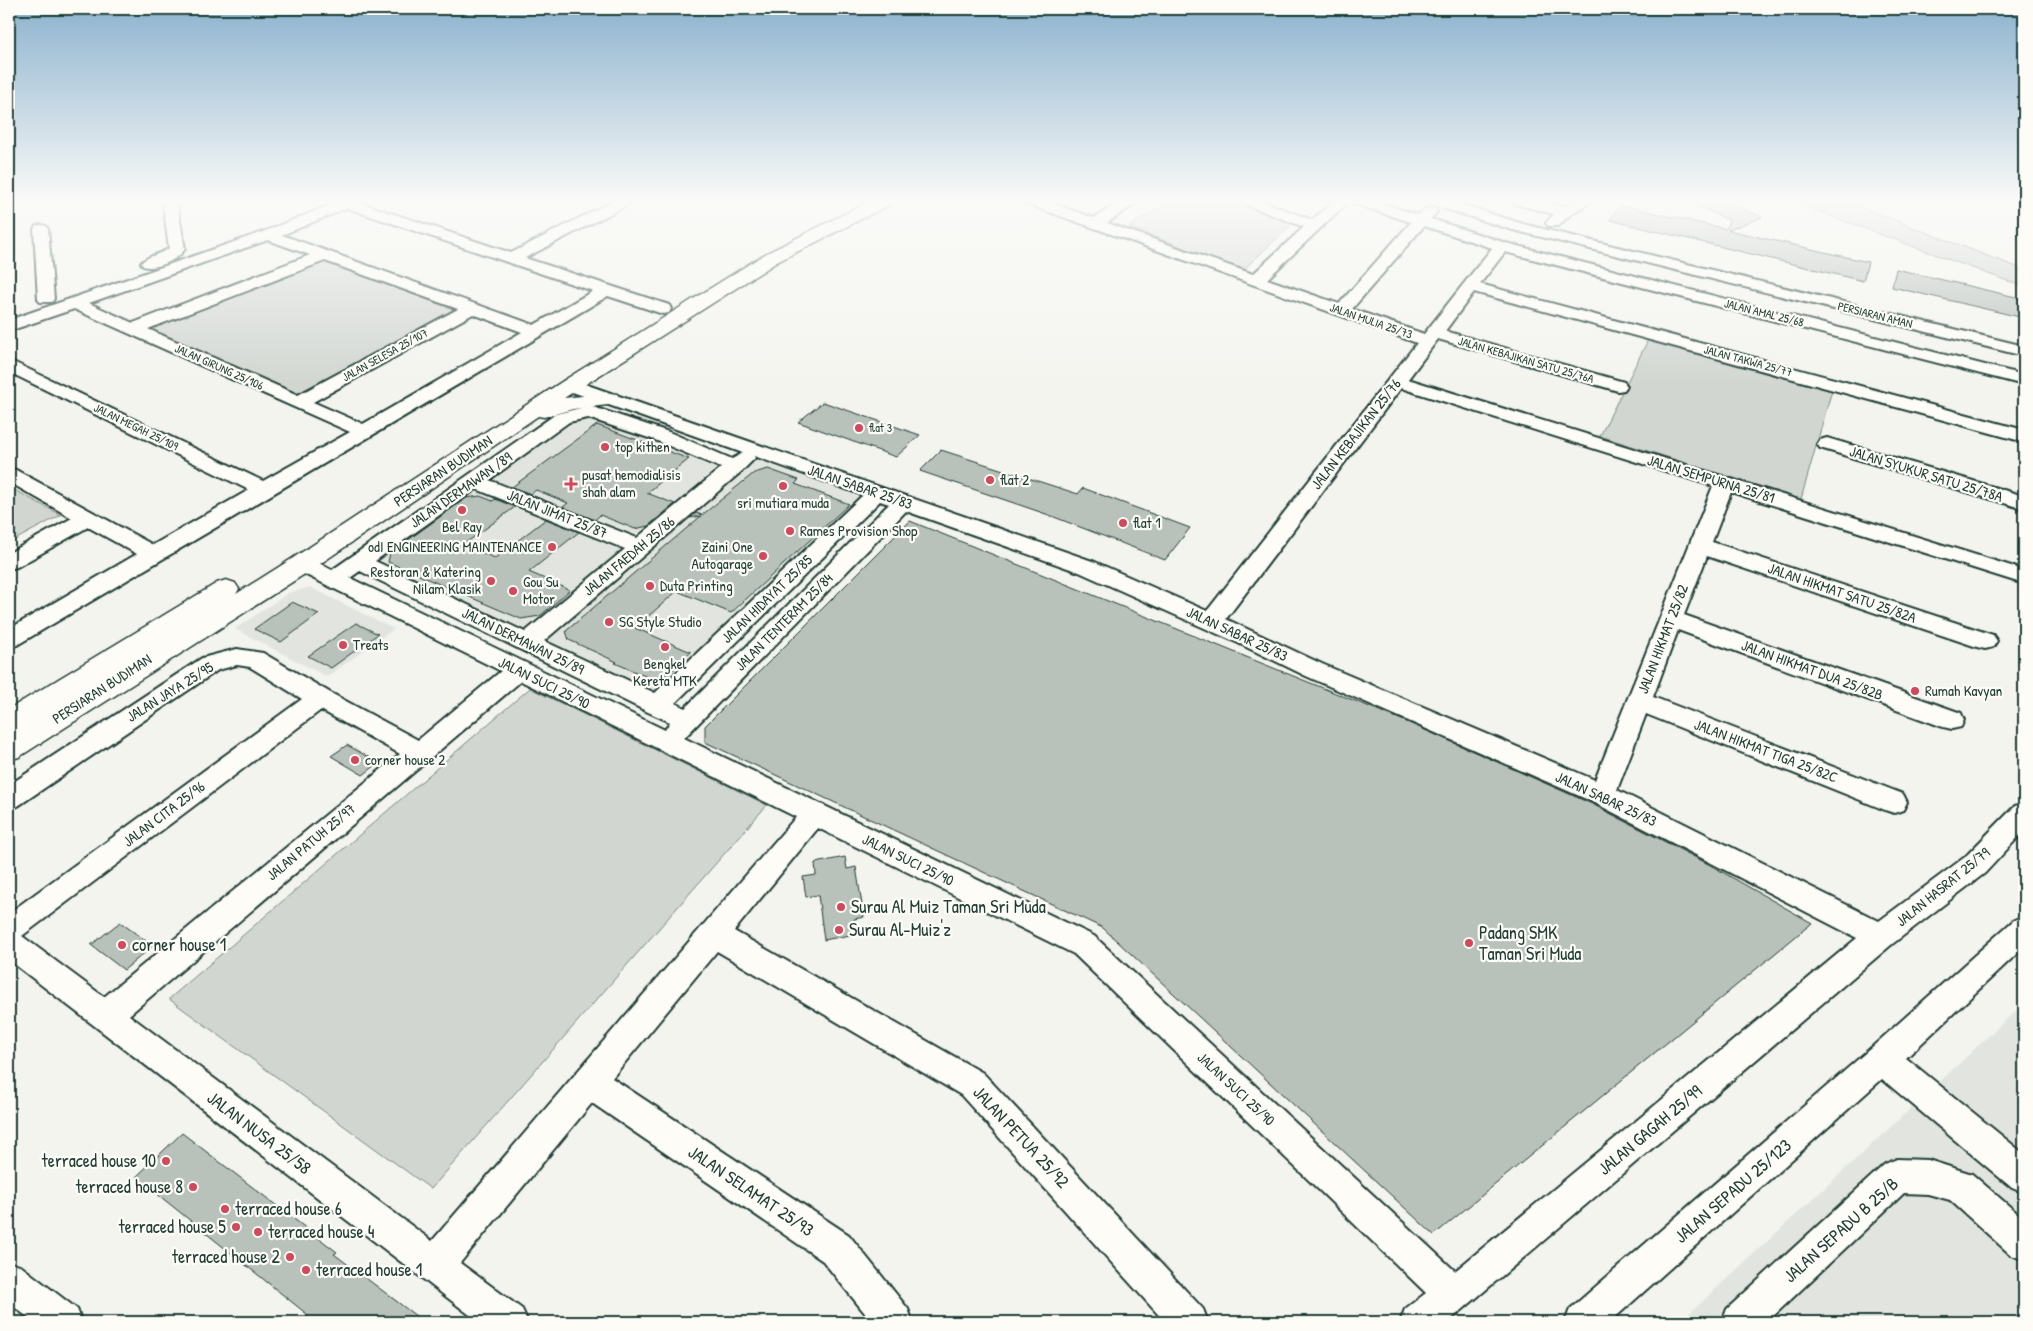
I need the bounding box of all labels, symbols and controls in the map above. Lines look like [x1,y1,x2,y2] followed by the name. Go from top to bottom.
[1722,294,1806,331] street label: JALAN AMAL 25/68
[1836,297,1914,332] street label: PERSIARAN AMAN
[1328,298,1415,343] street label: JALAN MULIA 25/73
[339,324,431,385] street label: JALAN SELESA 25/107
[1456,332,1596,387] street label: JALAN KEBAJIKAN SATU 25/76A
[172,339,267,394] street label: JALAN GIRUNG 25/106
[1702,341,1794,381] street label: JALAN TAKWA 25/77
[1306,374,1406,494] street label: JALAN KEBAJIKAN 25/76
[91,399,182,455] street label: JALAN MEGAH 25/109
[869,419,892,436] place label: flat 3
[853,422,865,434] marker: flat 3
[389,430,496,511] street label: PERSIARAN BUDIMAN
[615,436,670,457] place label: top kithen
[1847,440,2006,507] street label: JALAN SYUKUR SATU 25/78A
[599,441,611,453] marker: top kithen
[405,446,516,533] street label: JALAN DERMAWAN /89
[1645,449,1777,508] street label: JALAN SEMPURNA 25/81
[805,459,916,514] street label: JALAN SABAR 25/83
[582,464,681,502] place label: pusat hemodialisis shah alam
[1000,469,1029,490] place label: flat 2
[984,474,996,486] marker: flat 2
[564,477,578,491] marker: pusat hemodialisis shah alam
[777,480,789,492] marker: sri mutiara muda
[504,484,611,543] street label: JALAN JIMAT 25/87
[737,492,829,513] place label: sri mutiara muda
[456,504,468,516] marker: Bel Ray
[578,511,679,600] street label: JALAN FAEDAH 25/86
[1133,512,1161,533] place label: flat 1
[442,516,482,537] place label: Bel Ray
[1117,517,1129,529] marker: flat 1
[800,520,918,541] place label: Rames Provision Shop
[784,525,796,537] marker: Rames Provision Shop
[368,536,542,557] place label: odI ENGINEERING MAINTENANCE
[692,536,753,574] place label: Zaini One Autogarage
[546,541,558,553] marker: odI ENGINEERING MAINTENANCE
[716,549,817,648] street label: JALAN HIDAYAT 25/85
[757,550,769,562] marker: Zaini One Autogarage
[1765,557,1920,628] street label: JALAN HIKMAT SATU 25/82A
[371,561,481,599] place label: Restoran & Katering Nilam Klasik
[730,568,838,675] street label: JALAN TENTERAM 25/84
[523,571,559,609] place label: Gou Su Motor
[485,575,497,587] marker: Restoran & Katering Nilam Klasik
[660,575,733,596] place label: Duta Printing
[644,580,656,592] marker: Duta Printing
[1632,581,1693,697] street label: JALAN HIKMAT 25/82
[507,585,519,597] marker: Gou Su Motor
[1183,601,1292,666] street label: JALAN SABAR 25/83
[459,602,588,680] street label: JALAN DERMAWAN 25/89
[619,611,702,632] place label: SG Style Studio
[603,616,615,628] marker: SG Style Studio
[353,634,389,655] place label: Treats
[1738,634,1886,705] street label: JALAN HIKMAT DUA 25/82B
[337,639,349,651] marker: Treats
[659,641,671,653] marker: Bengkel Kereta MTK
[48,649,156,729] street label: PERSIARAN BUDIMAN
[495,651,594,714] street label: JALAN SUCI 25/90
[633,653,697,691] place label: Bengkel Kereta MTK
[122,656,218,727] street label: JALAN JAYA 25/95
[1925,680,2003,701] place label: Rumah Kavyan
[1909,685,1921,697] marker: Rumah Kavyan
[1691,713,1841,788] street label: JALAN HIKMAT TIGA 25/82C
[365,749,445,770] place label: corner house 2
[349,754,361,766] marker: corner house 2
[1552,766,1661,831] street label: JALAN SABAR 25/83
[118,776,209,851] street label: JALAN CITA 25/96
[262,798,360,885] street label: JALAN PATUH 25/97
[859,828,958,891] street label: JALAN SUCI 25/90
[1891,842,1995,931] street label: JALAN HASRAT 25/79
[851,894,1046,919] place label: Surau Al Muiz Taman Sri Muda
[835,901,847,913] marker: Surau Al Muiz Taman Sri Muda
[849,917,951,942] place label: Surau Al-Muiz'z
[1479,920,1581,966] place label: Padang SMK Taman Sri Muda
[833,924,845,936] marker: Surau Al-Muiz'z
[132,932,226,957] place label: corner house 1
[1463,937,1475,949] marker: Padang SMK Taman Sri Muda
[116,939,128,951] marker: corner house 1
[1193,1047,1280,1130] street label: JALAN SUCI 25/90
[1592,1078,1707,1181] street label: JALAN GAGAH 25/99
[967,1080,1076,1194] street label: JALAN PETUA 25/92
[202,1085,317,1180] street label: JALAN NUSA 25/58
[1669,1133,1797,1248] street label: JALAN SEPADU 25/123
[683,1139,819,1242] street label: JALAN SELAMAT 25/93
[42,1148,156,1173] place label: terraced house 10
[160,1155,172,1167] marker: terraced house 10
[1778,1171,1904,1288] street label: JALAN SEPADU B 25/B
[75,1174,183,1199] place label: terraced house 8
[187,1181,199,1193] marker: terraced house 8
[235,1196,342,1221] place label: terraced house 6
[219,1203,231,1215] marker: terraced house 6
[119,1214,226,1239] place label: terraced house 5
[268,1219,375,1244] place label: terraced house 4
[230,1221,242,1233] marker: terraced house 5
[252,1226,264,1238] marker: terraced house 4
[172,1244,281,1269] place label: terraced house 2
[284,1251,296,1263] marker: terraced house 2
[316,1257,422,1282] place label: terraced house 1
[300,1264,312,1276] marker: terraced house 1

